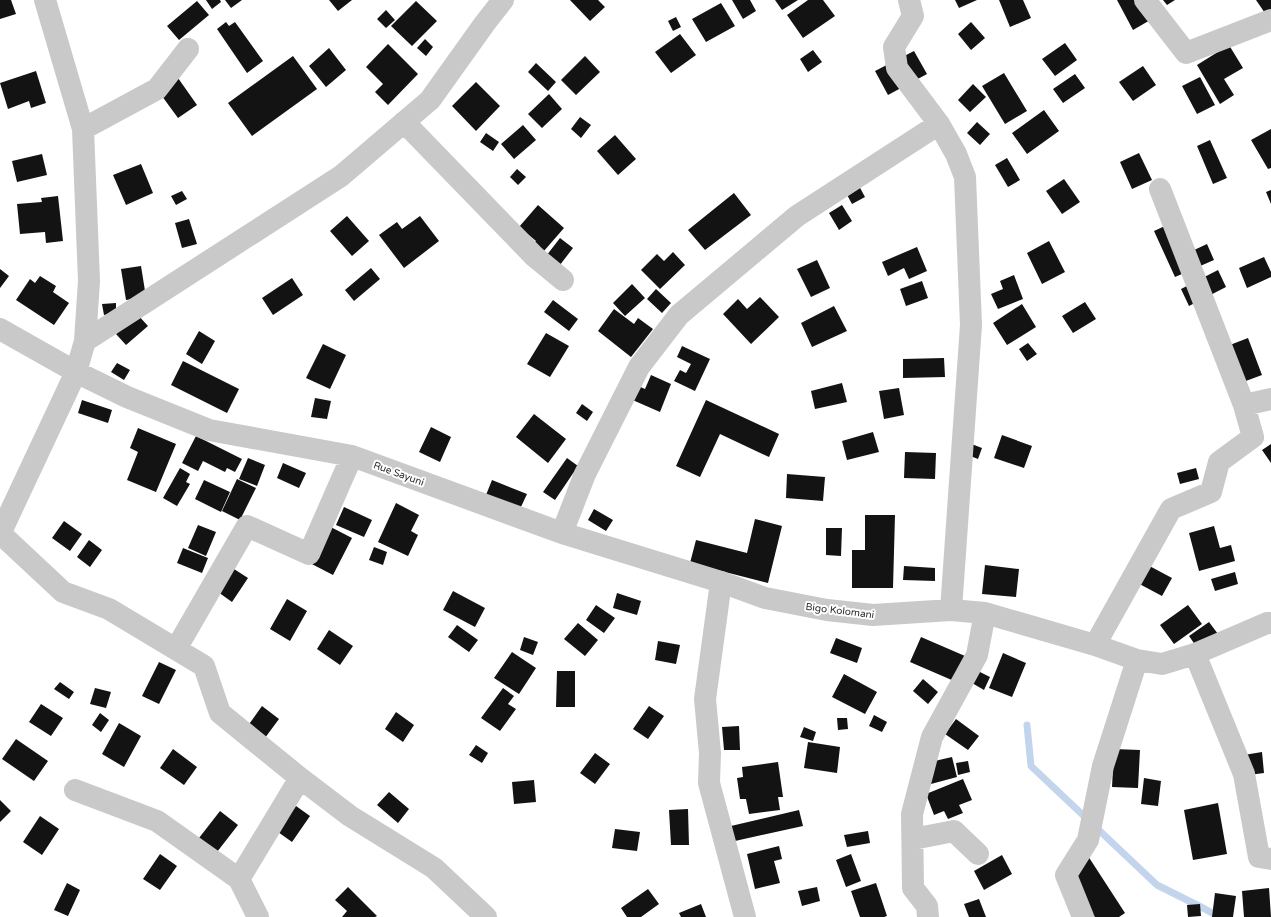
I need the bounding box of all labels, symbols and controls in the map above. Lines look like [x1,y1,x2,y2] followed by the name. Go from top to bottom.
[372,459,426,489] street label: Rue Sayuni
[805,601,875,621] street label: Bigo Kolomani

